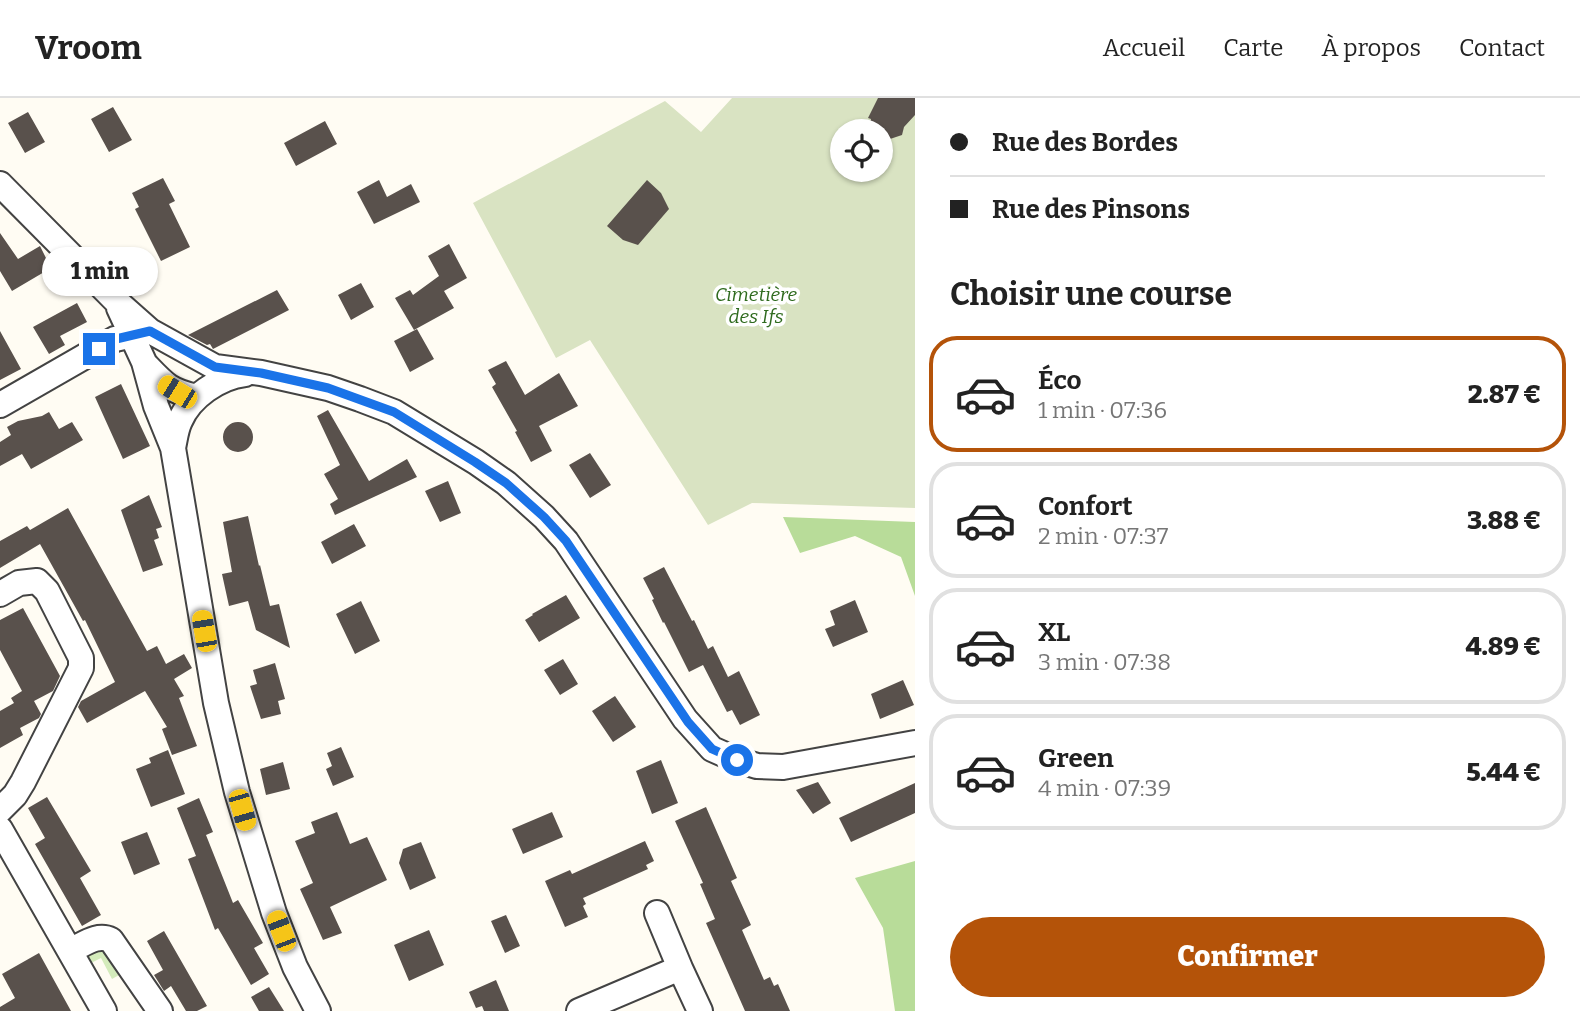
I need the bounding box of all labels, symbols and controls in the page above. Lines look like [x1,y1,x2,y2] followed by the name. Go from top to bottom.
[35,28,142,68] text: Vroom
[1103,34,1185,62] text: Accueil
[1223,34,1283,62] text: Carte
[1321,34,1421,62] text: À propos
[1459,34,1545,62] text: Contact
[830,119,893,182] map controls
[830,119,893,182] button: locate
[992,127,1178,158] text: Rue des Bordes
[992,194,1190,225] text: Rue des Pinsons
[41,247,157,296] callout: 1 min
[71,257,129,285] text: 1 min
[950,275,1232,313] text: Choisir une course
[715,283,797,328] park label: Cimetière des Ifs
[83,333,115,365] route end
[954,363,1017,426] icon: car
[1038,365,1081,396] text: Éco
[154,372,201,412] car
[1468,379,1541,410] text: 2.87 €
[1038,396,1167,424] text: 1 min · 07:36
[954,489,1017,552] icon: car
[1038,491,1133,522] text: Confort
[1467,505,1541,536] text: 3.88 €
[1038,522,1168,550] text: 2 min · 07:37
[191,608,218,654] car
[954,615,1017,678] icon: car
[1038,617,1070,648] text: XL
[1465,631,1541,662] text: 4.89 €
[1038,648,1171,676] text: 3 min · 07:38
[954,741,1017,804] icon: car
[1038,743,1114,774] text: Green
[721,744,753,776] route start
[1466,757,1541,788] text: 5.44 €
[1038,774,1171,802] text: 4 min · 07:39
[227,787,258,833] car
[264,908,299,954] car
[950,917,1545,997] button: Confirmer

